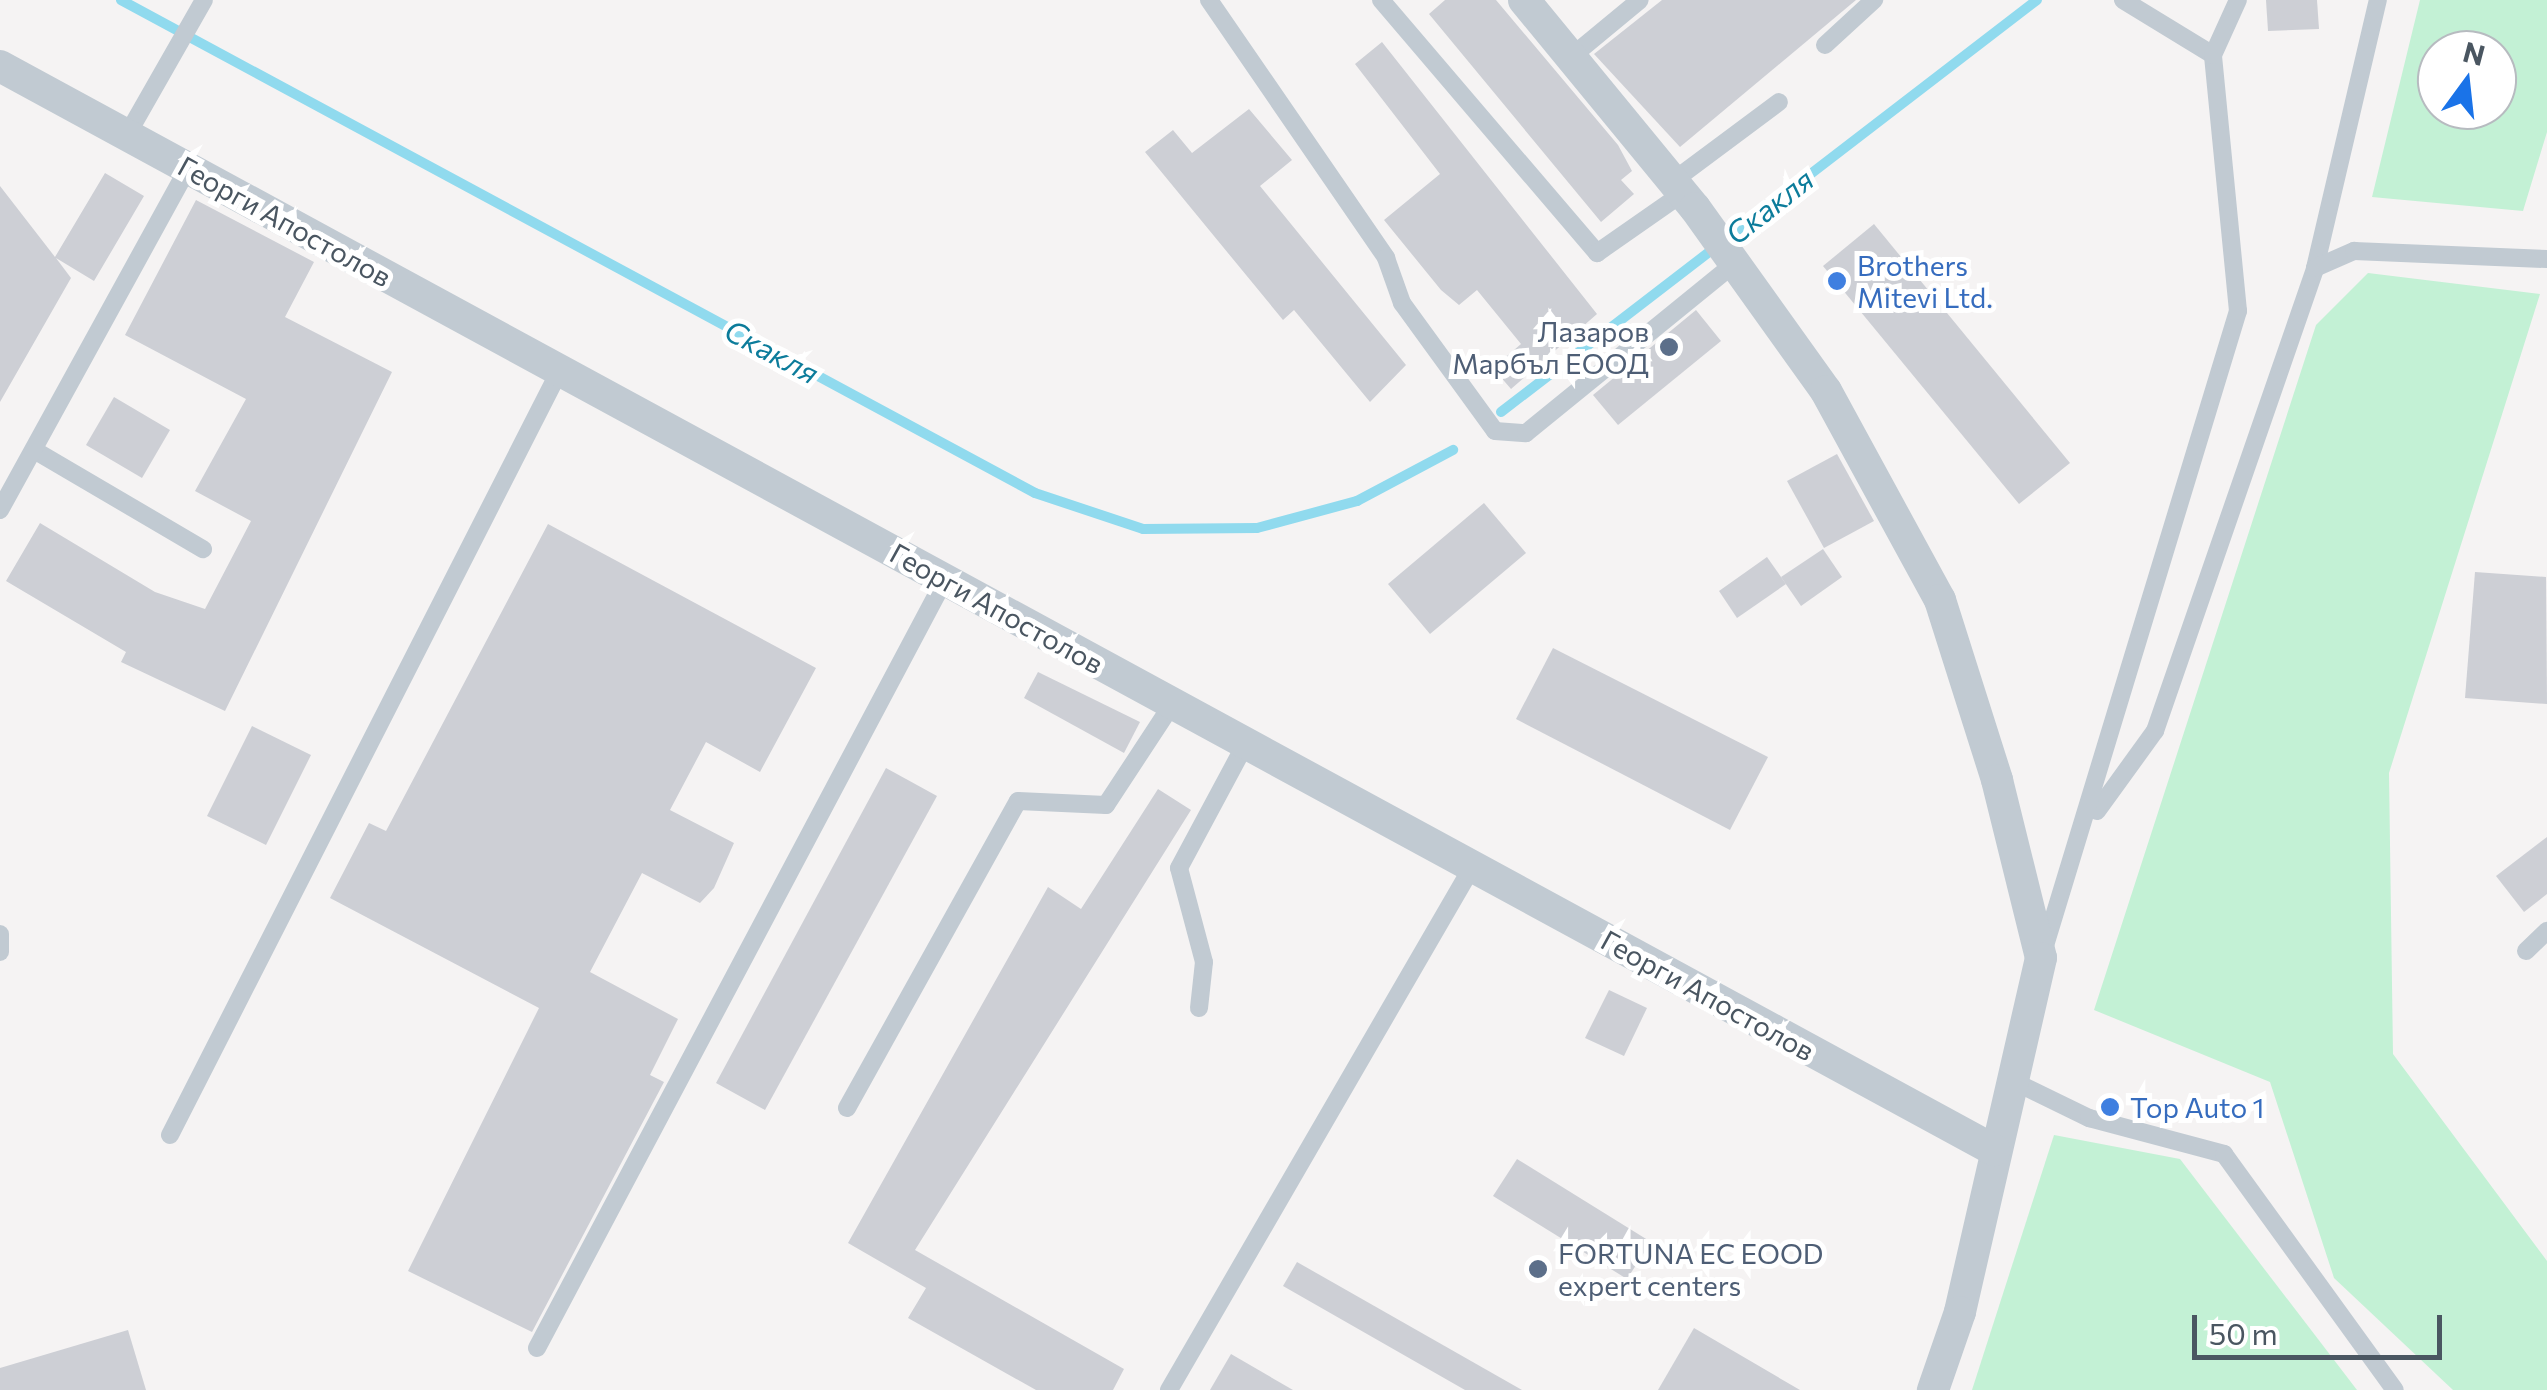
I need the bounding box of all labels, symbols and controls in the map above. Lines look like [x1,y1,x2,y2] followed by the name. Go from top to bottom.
[2417,30,2517,130] north arrow
[2460,34,2489,72] text: N
[173,149,397,293] street label: Георги Апостолов
[1718,161,1820,251] water label: Скакля
[1857,248,1993,314] place label: Brothers Mitevi Ltd.
[1826,270,1848,292] marker: Brothers Mitevi Ltd.
[719,311,825,391] water label: Скакля
[1452,314,1649,380] place label: Лазаров Марбъл ЕООД
[1658,336,1680,358] marker: Лазаров Марбъл ЕООД
[885,536,1109,680] street label: Георги Апостолов
[1596,923,1820,1067] street label: Георги Апостолов
[2130,1090,2264,1124] place label: Top Auto 1
[2099,1096,2121,1118] marker: Top Auto 1
[1558,1236,1823,1302] place label: FORTUNA EC EOOD expert centers
[1527,1258,1549,1280] marker: FORTUNA EC EOOD expert centers
[2197,1295,2447,1357] scale bar
[2209,1314,2278,1351] text: 50 m

